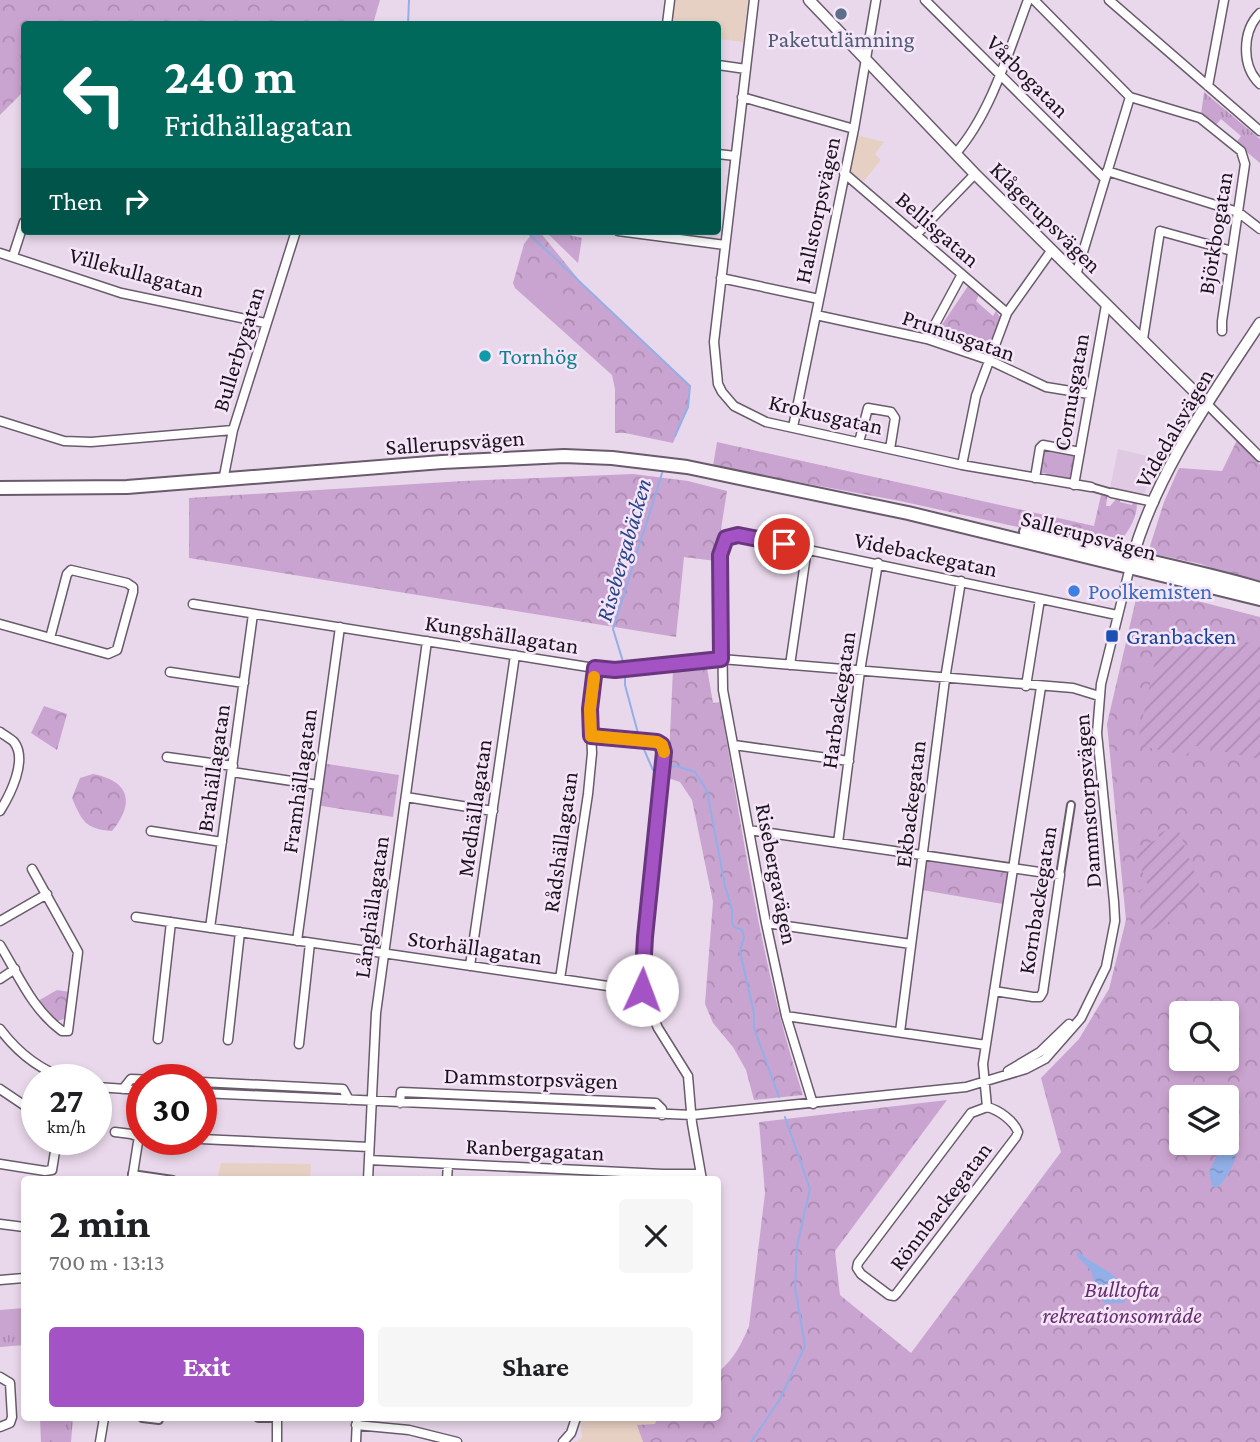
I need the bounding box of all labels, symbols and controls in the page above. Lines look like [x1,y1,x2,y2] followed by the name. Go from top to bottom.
[833,6,849,22] marker: Paketutlämning
[767,26,915,52] place label: Paketutlämning
[981,29,1075,123] street label: Vårbogatan
[49,49,140,140] icon: left
[164,49,296,104] text: 240 m
[164,107,352,143] text: Fridhällagatan
[789,134,845,286] street label: Hallstorpsvägen
[985,156,1107,278] street label: Klågerupsvägen
[1192,170,1238,296] street label: Björkbogatan
[117,182,155,220] icon: right
[891,186,985,272] street label: Bellisgatan
[49,187,103,216] text: Then
[67,241,207,303] street label: Villekullagatan
[207,283,269,415] street label: Bullerbygatan
[899,304,1019,366] street label: Prunusgatan
[1048,331,1094,453] street label: Cornusgatan
[499,343,577,369] place label: Tornhög
[477,348,493,364] marker: Tornhög
[1129,364,1219,492] street label: Videdalsvägen
[766,388,886,440] street label: Krokusgatan
[385,424,525,460] street label: Sallerupsvägen
[590,475,656,625] water label: Risebergabäcken
[1018,504,1160,566] street label: Sallerupsvägen
[754,514,814,574] pin
[765,525,803,563] icon: arrive
[852,526,1000,582] street label: Videbackegatan
[1088,578,1212,604] place label: Poolkemisten
[1066,583,1082,599] marker: Poolkemisten
[423,609,581,659] street label: Kungshällagatan
[1126,623,1236,649] place label: Granbacken
[1104,628,1120,644] marker: Granbacken
[815,629,861,771] street label: Harbackegatan
[191,702,235,834] street label: Brahällagatan
[276,707,322,855] street label: Framhällagatan
[1068,713,1106,889] street label: Dammstorpsvägen
[451,737,497,879] street label: Medhällagatan
[889,739,931,869] street label: Ekbackegatan
[537,770,583,914] street label: Rådshällagatan
[751,801,803,947] street label: Risebergavägen
[1012,824,1062,976] street label: Kornbackegatan
[348,834,394,980] street label: Långhällagatan
[406,925,544,969] street label: Storhällagatan
[605,953,679,1027] position arrow
[1169,1001,1239,1155] map controls
[1169,1001,1239,1071] button: search
[443,1062,619,1094] street label: Dammstorpsvägen
[126,1064,217,1155] speed limit sign: 30
[50,1081,83,1120] text: 27
[1169,1085,1239,1155] button: layers
[47,1117,86,1137] text: km/h
[465,1132,605,1166] street label: Ranbergagatan
[883,1137,997,1275] street label: Rönnbackegatan
[49,1199,150,1246] text: 2 min
[619,1199,693,1273] button: close
[49,1249,165,1275] text: 700 m · 13:13
[1042,1276,1202,1328] park label: Bulltofta rekreationsområde
[49,1327,364,1407] button: Exit
[378,1327,693,1407] button: Share

